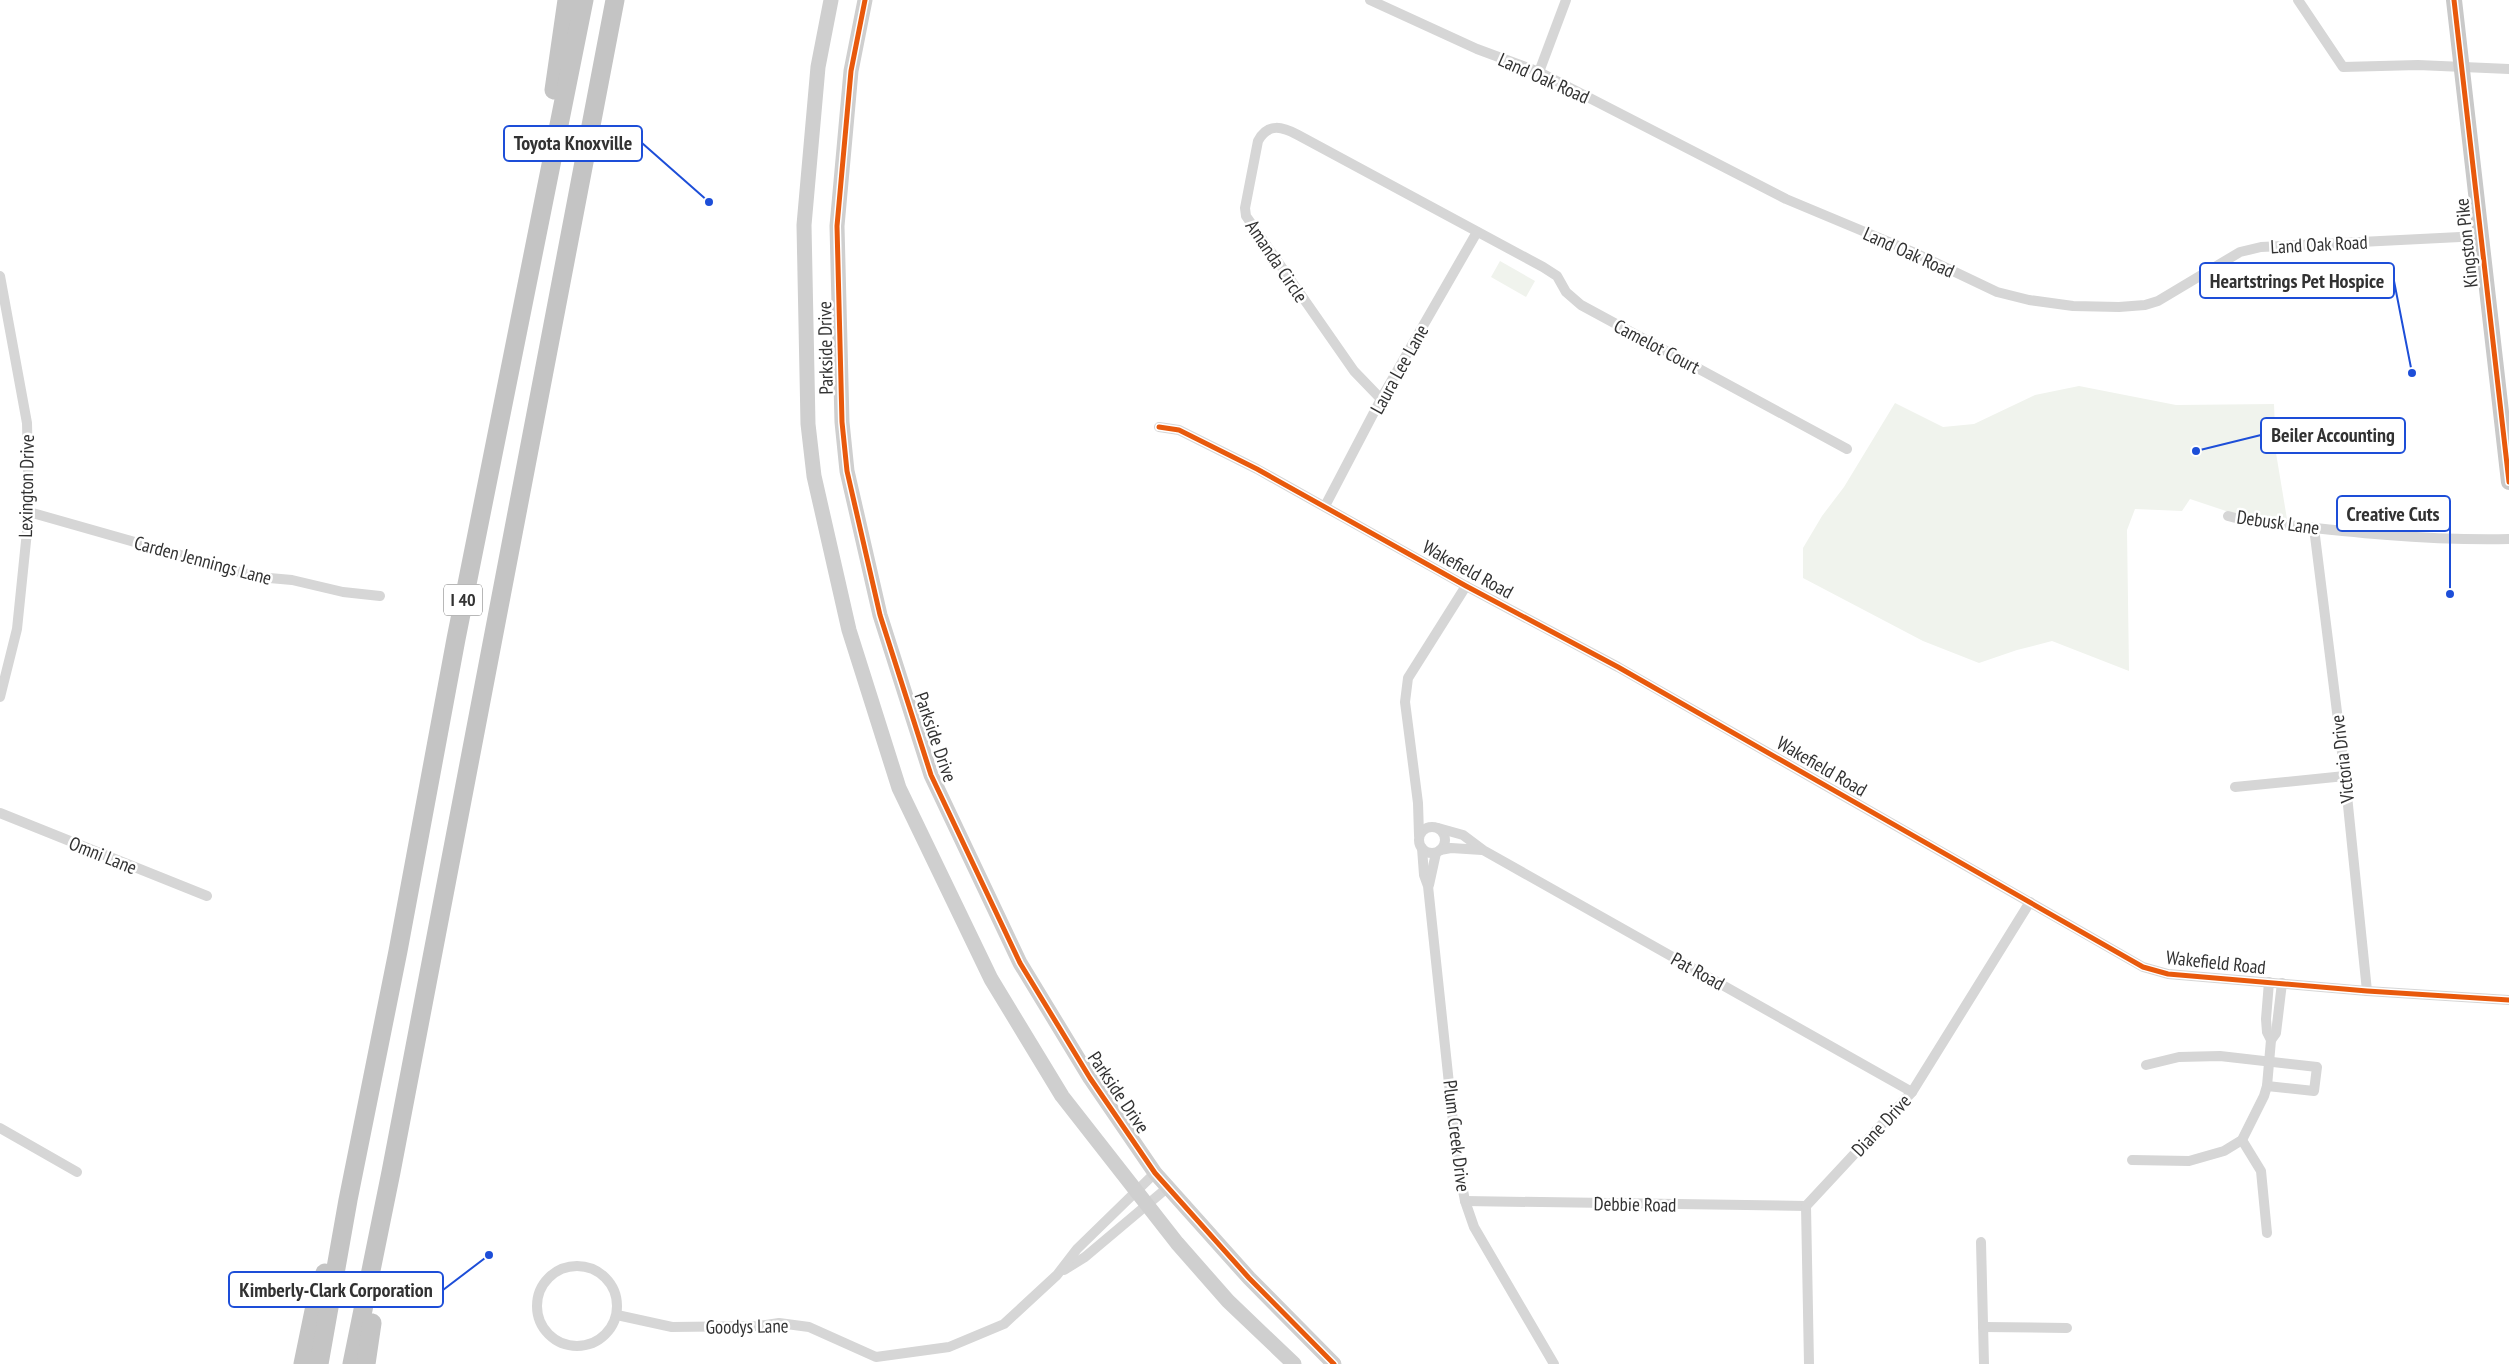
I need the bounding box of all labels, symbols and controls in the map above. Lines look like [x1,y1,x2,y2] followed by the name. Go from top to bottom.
[1495,47,1593,109] street label: Land Oak Road
[504,126,642,161] callout: Toyota Knoxville
[514,130,632,156] text: Toyota Knoxville
[2449,197,2483,289] street label: Kingston Pike
[1241,215,1313,307] street label: Amanda Circle
[1860,221,1958,283] street label: Land Oak Road
[2270,229,2368,259] street label: Land Oak Road
[2200,263,2394,298] callout: Heartstrings Pet Hospice
[2210,268,2384,294] text: Heartstrings Pet Hospice
[812,301,838,395] street label: Parkside Drive
[1610,313,1705,379] street label: Camelot Court
[1365,320,1433,418] street label: Laura Lee Lane
[2261,418,2405,453] callout: Beiler Accounting
[2271,422,2395,448] text: Beiler Accounting
[13,434,39,538] street label: Lexington Drive
[2337,496,2450,531] callout: Creative Cuts
[2347,501,2439,527] text: Creative Cuts
[2235,504,2321,540] street label: Debusk Lane
[132,530,275,590] street label: Carden Jennings Lane
[1418,534,1518,604] street label: Wakefield Road
[444,584,482,616] road number: I 40
[909,689,963,785] street label: Parkside Drive
[2325,713,2359,805] street label: Victoria Drive
[1773,731,1871,801] street label: Wakefield Road
[66,831,140,879] street label: Omni Lane
[2165,945,2267,979] street label: Wakefield Road
[1667,947,1729,995] street label: Pat Road
[1083,1047,1155,1138] street label: Parkside Drive
[1438,1079,1476,1193] street label: Plum Creek Drive
[1846,1089,1916,1161] street label: Diane Drive
[1593,1191,1677,1217] street label: Debbie Road
[229,1272,443,1307] callout: Kimberly-Clark Corporation
[239,1277,433,1303] text: Kimberly-Clark Corporation
[705,1313,789,1339] street label: Goodys Lane

